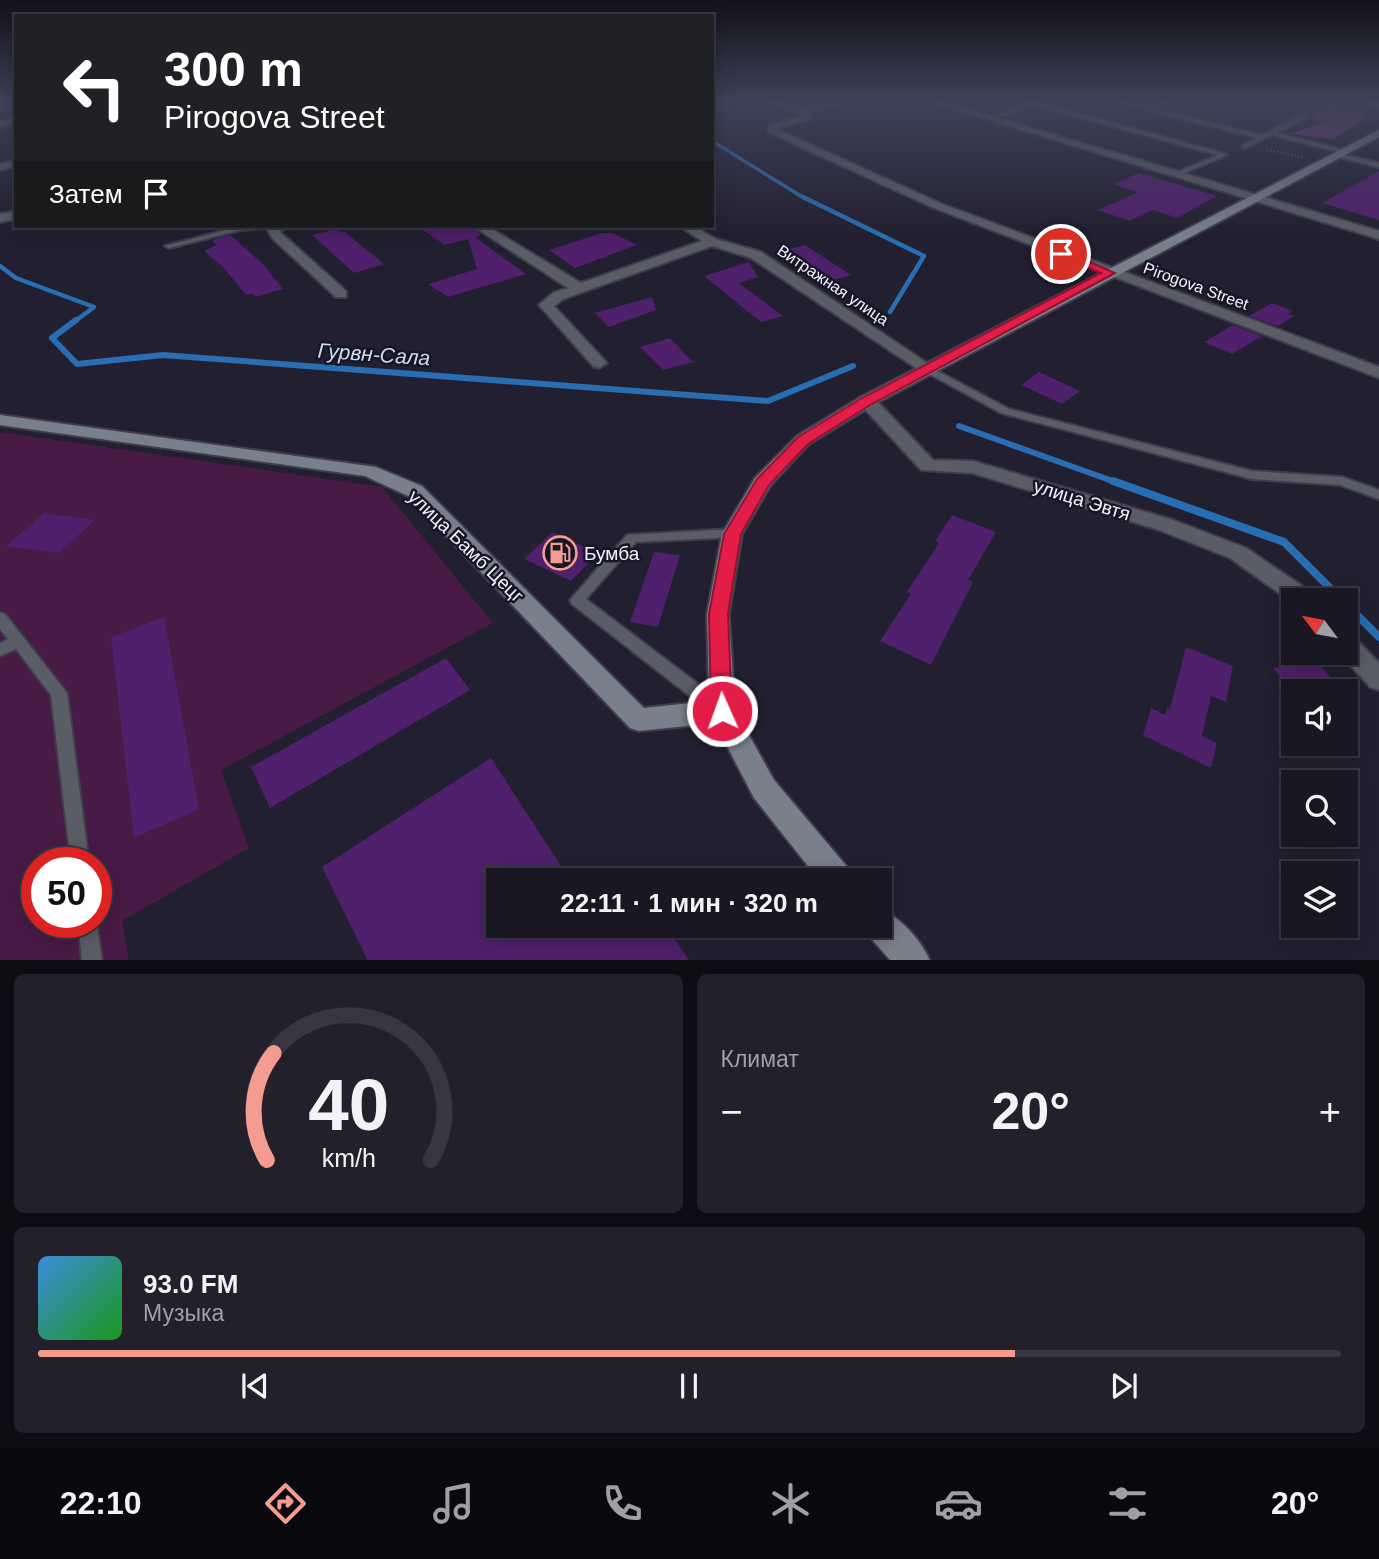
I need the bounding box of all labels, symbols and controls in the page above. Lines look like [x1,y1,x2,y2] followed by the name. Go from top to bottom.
[49,42,140,133] icon: left
[164,42,303,96] text: 300 m
[164,99,385,135] text: Pirogova Street
[137,175,175,213] icon: arrive
[49,179,123,209] text: Затем
[1031,224,1091,284] pin
[1042,235,1080,273] icon: arrive
[774,242,892,329] street label: Витражная улица
[1141,259,1251,313] street label: Pirogova Street
[317,339,431,369] water label: Гурвн-Сала
[1031,475,1133,525] street label: улица Эвтя
[404,486,528,606] street label: улица Бамб Цецг
[541,534,579,572] fuel station icon: Бумба
[584,543,640,564] place label: Бумба
[1281,588,1358,665] north arrow
[1281,588,1358,938] map controls
[685,674,759,748] position arrow
[1281,679,1358,756] button: sound
[1281,770,1358,847] button: search
[21,847,112,938] speed limit sign: 50
[1281,861,1358,938] button: layers
[560,888,818,918] text: 22:11 · 1 мин · 320 m
[721,1046,799,1072] text: Климат
[308,1064,389,1145] text: 40
[991,1082,1070,1140] text: 20°
[721,1091,743,1133] text: −
[1319,1091,1341,1133] text: +
[321,1143,375,1171] text: km/h
[143,1269,238,1299] text: 93.0 FM
[143,1300,224,1326] text: Музыка
[236,1367,274,1405] icon: previous
[670,1367,708,1405] icon: pause
[1105,1367,1143,1405] icon: next
[261,1479,310,1528] icon: directions
[429,1479,478,1528] icon: music
[598,1479,647,1528] icon: phone
[766,1479,815,1528] icon: climate
[934,1479,983,1528] icon: car
[1103,1479,1152,1528] icon: filters
[60,1485,142,1521] text: 22:10
[1271,1485,1319,1521] text: 20°

